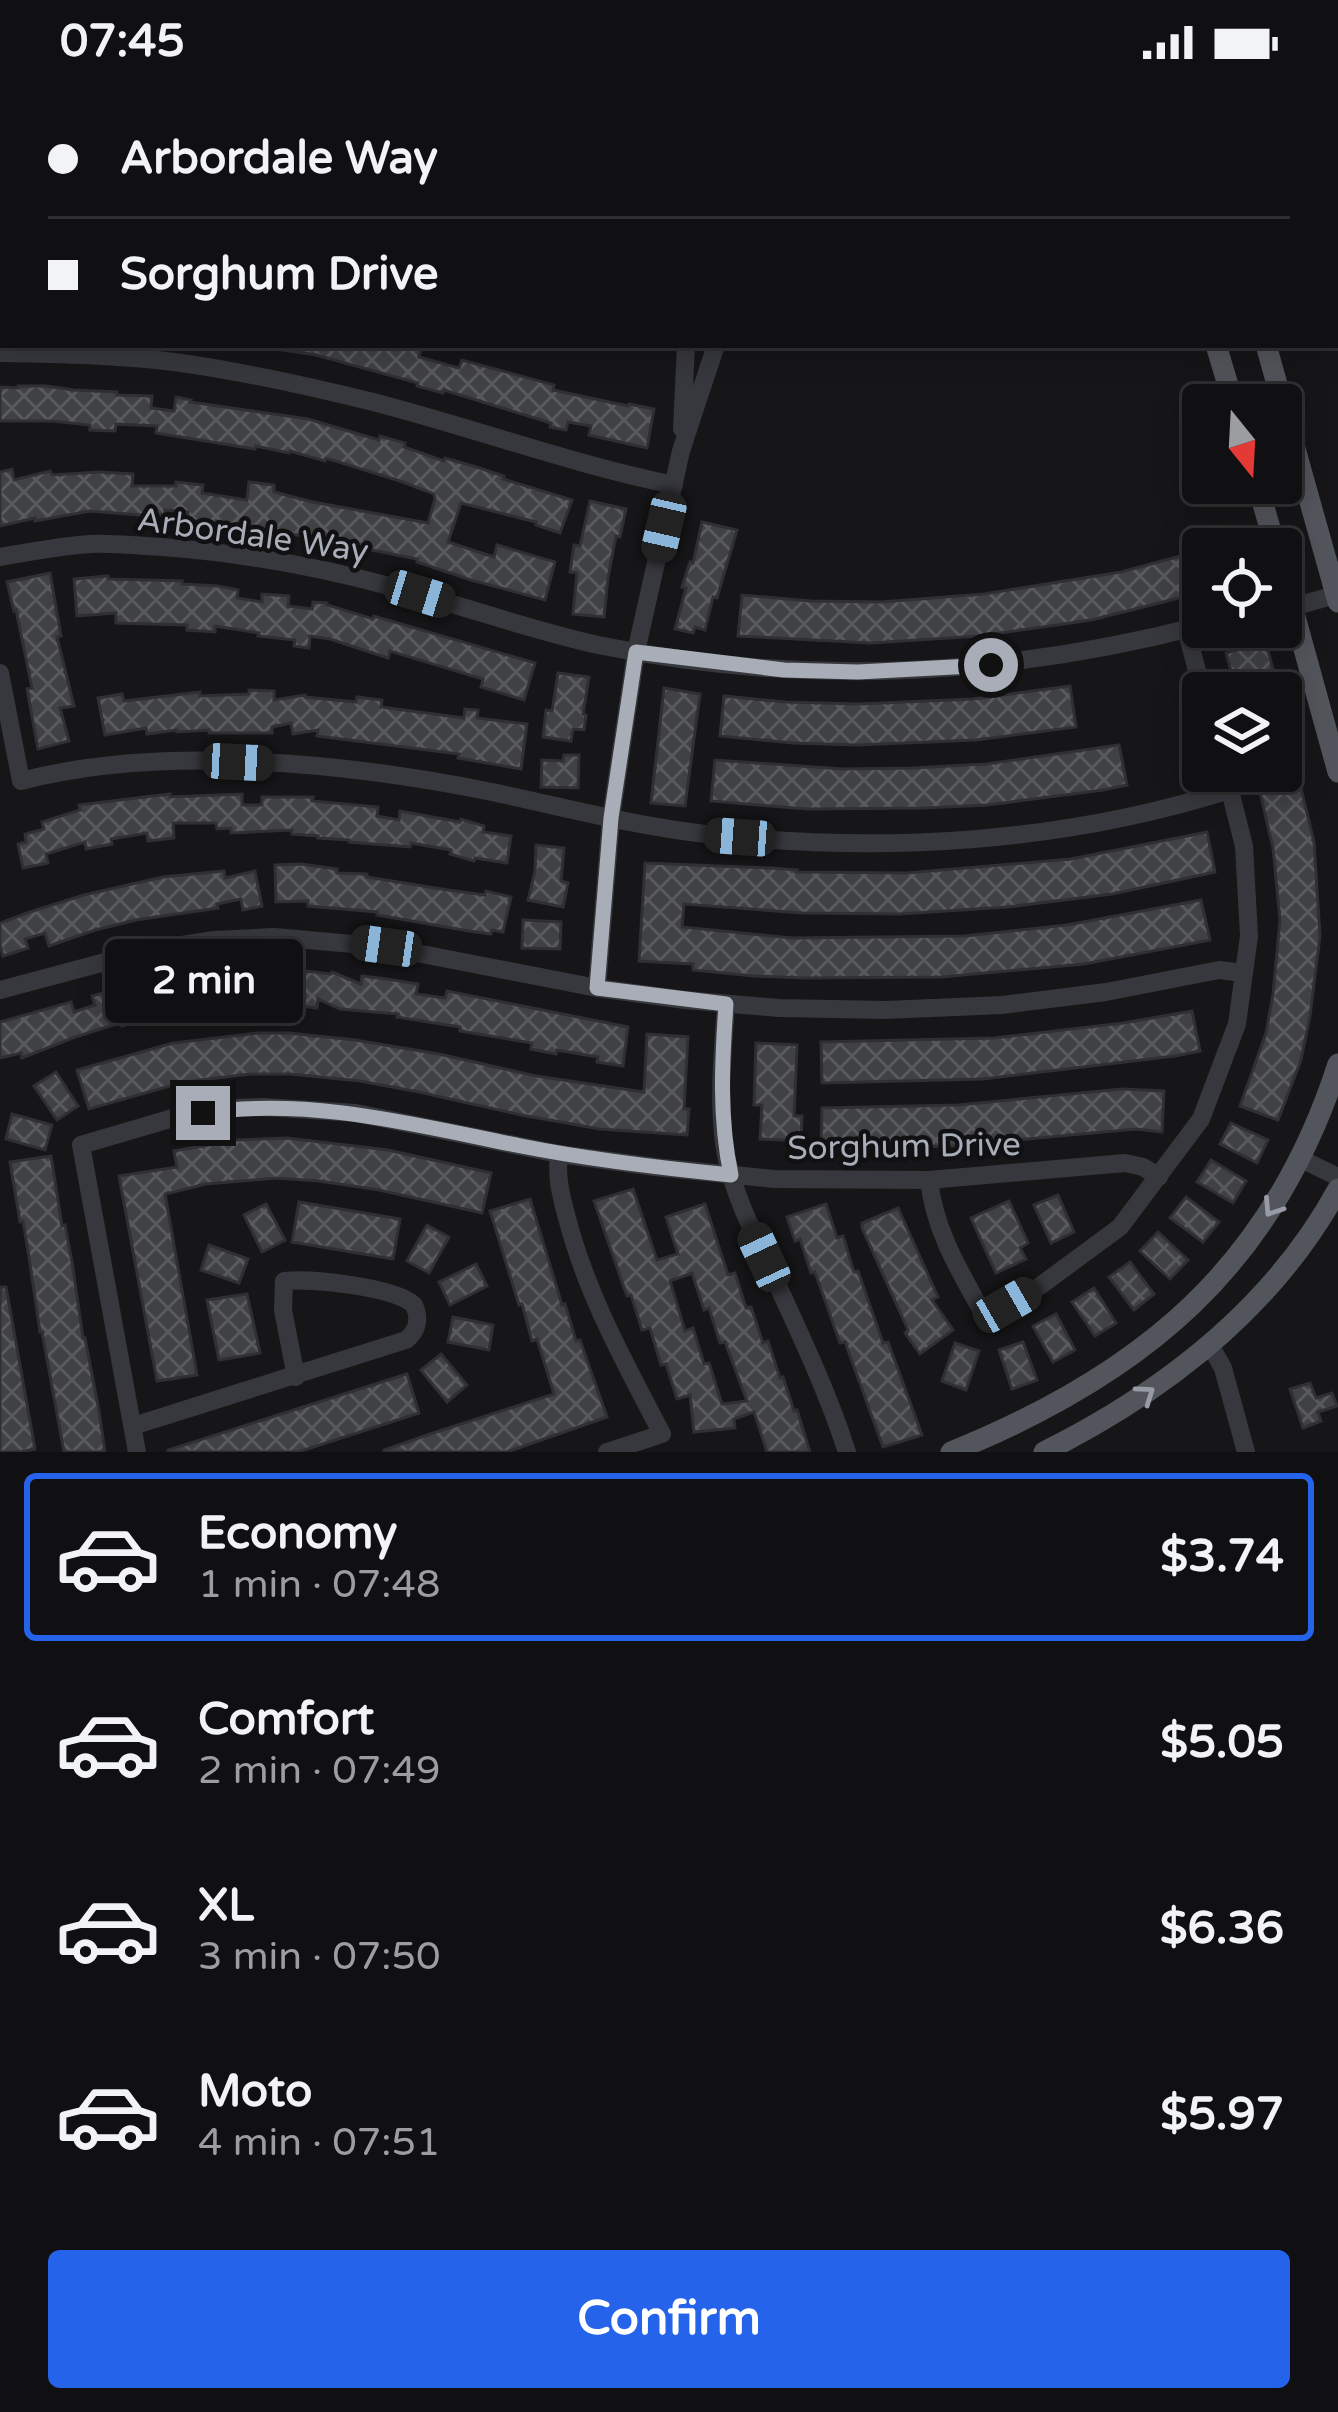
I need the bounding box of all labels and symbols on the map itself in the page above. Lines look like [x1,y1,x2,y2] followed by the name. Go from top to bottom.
[1182,384,1302,504] north arrow
[638,488,690,566] car
[135,500,371,571] street label: Arbordale Way
[380,566,460,622] car
[964,638,1018,692] route start
[201,742,275,782] car
[703,817,777,857] car
[348,923,424,969] car
[104,939,302,1023] callout: 2 min
[176,1086,230,1140] route end
[787,1125,1021,1168] street label: Sorghum Drive
[1264,1195,1287,1217] one-way arrow
[732,1217,796,1297] car
[967,1271,1047,1339] car
[1133,1386,1155,1408] one-way arrow

